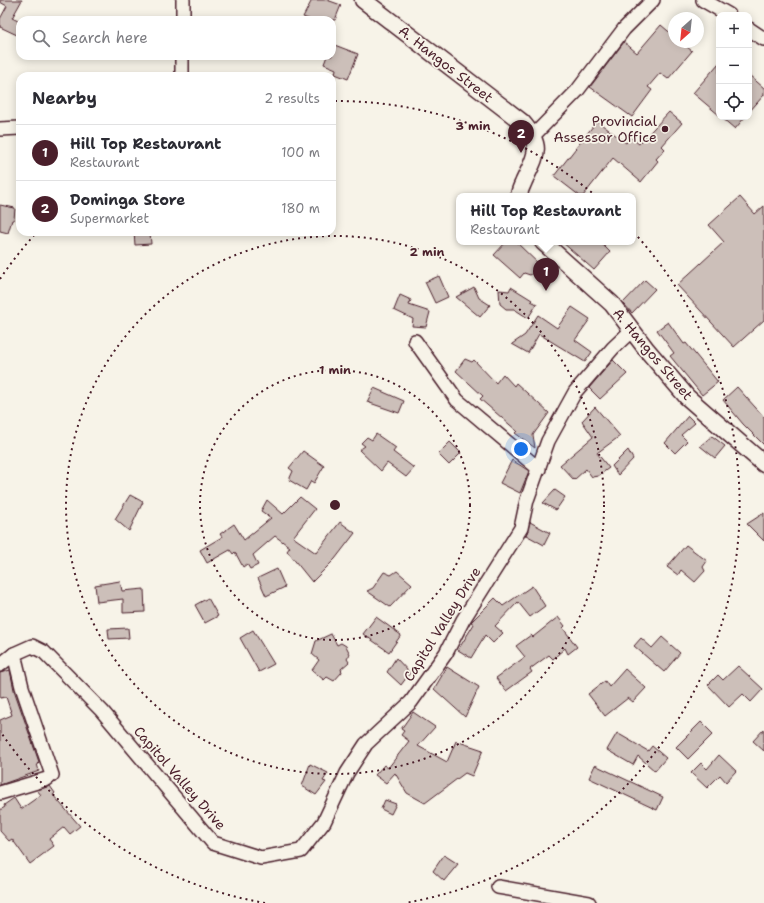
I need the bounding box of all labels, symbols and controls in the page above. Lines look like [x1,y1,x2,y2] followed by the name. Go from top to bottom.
[668,12,704,48] north arrow
[716,12,752,120] map controls
[716,12,752,48] button: +
[16,16,336,60] search box
[395,22,497,106] street label: A. Hangos Street
[30,27,52,49] icon: search
[62,28,148,48] text: Search here
[716,48,752,84] button: −
[716,84,752,120] button: locate
[32,87,97,109] text: Nearby
[264,90,320,107] text: 2 results
[553,112,658,146] place label: Provincial Assessor Office
[456,118,491,134] text: 3 min
[508,120,534,153] pin: 2
[660,124,670,134] marker: Provincial Assessor Office
[70,134,221,154] text: Hill Top Restaurant
[42,144,48,161] text: 1
[281,144,320,161] text: 100 m
[70,154,140,171] text: Restaurant
[70,190,185,210] text: Dominga Store
[456,193,636,245] popup
[40,200,50,217] text: 2
[281,200,320,217] text: 180 m
[470,201,622,221] text: Hill Top Restaurant
[70,210,149,227] text: Supermarket
[470,221,540,238] text: Restaurant
[410,244,445,260] text: 2 min
[533,258,559,291] pin: 1
[609,304,697,404] street label: A. Hangos Street
[319,362,351,378] text: 1 min
[511,439,531,459] your location
[328,498,342,512] centre of rings
[399,563,485,685] street label: Capitol Valley Drive
[130,722,230,834] street label: Capitol Valley Drive

